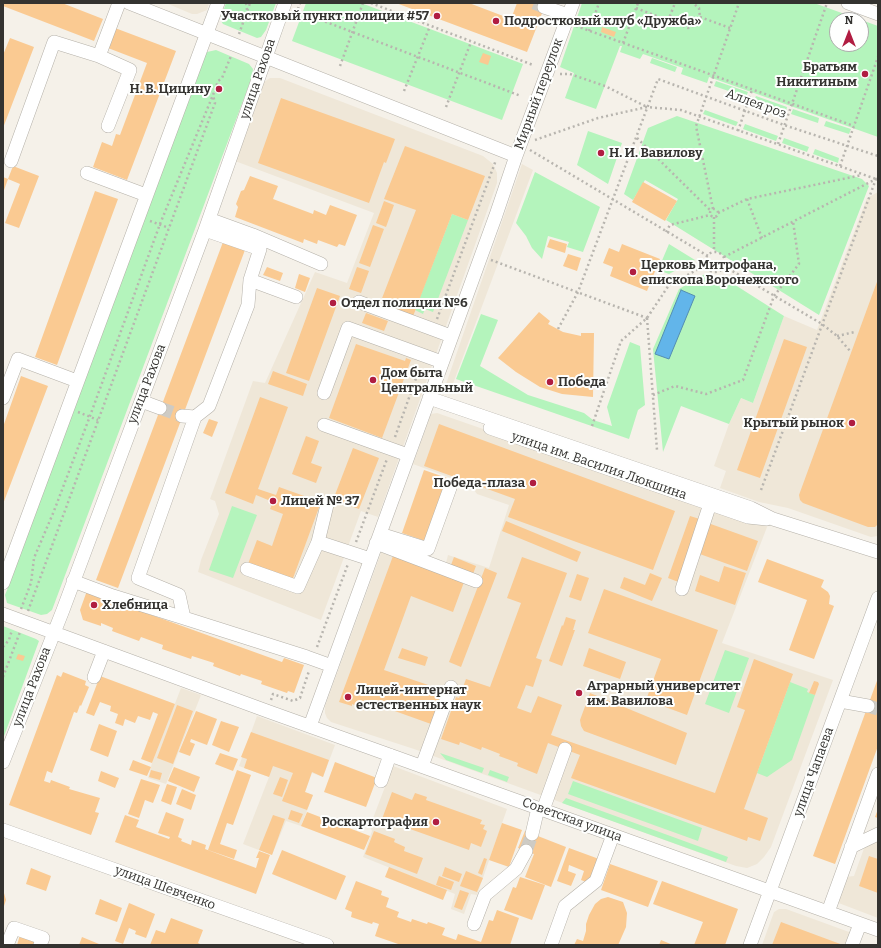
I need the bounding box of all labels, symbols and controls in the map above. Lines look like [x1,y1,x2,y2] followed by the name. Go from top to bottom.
[221,8,429,24] place label: Участковый пункт полиции #57
[432,11,442,21] marker: Участковый пункт полиции #57
[829,12,869,52] north arrow
[504,13,701,29] place label: Подростковый клуб «Дружба»
[845,14,853,27] text: N
[491,16,501,26] marker: Подростковый клуб «Дружба»
[512,36,566,152] street label: Мирный переулок
[237,37,279,121] street label: улица Рахова
[776,59,857,90] place label: Братьям Никитиным
[860,69,870,79] marker: Братьям Никитиным
[130,81,211,97] place label: Н. В. Цицину
[214,84,224,94] marker: Н. В. Цицину
[724,86,788,122] street label: Аллея роз
[609,145,703,161] place label: Н. И. Вавилову
[596,148,606,158] marker: Н. И. Вавилову
[641,257,799,288] place label: Церковь Митрофана, епископа Воронежского
[628,267,638,277] marker: Церковь Митрофана, епископа Воронежского
[341,295,468,311] place label: Отдел полиции №6
[328,298,338,308] marker: Отдел полиции №6
[125,342,169,426] street label: улица Рахова
[381,365,473,396] place label: Дом быта Центральный
[558,374,606,390] place label: Победа
[368,375,378,385] marker: Дом быта Центральный
[545,377,555,387] marker: Победа
[743,415,844,431] place label: Крытый рынок
[847,418,857,428] marker: Крытый рынок
[509,429,689,503] street label: улица им. Василия Люкшина
[434,475,525,491] place label: Победа-плаза
[528,478,538,488] marker: Победа-плаза
[281,493,359,509] place label: Лицей № 37
[268,496,278,506] marker: Лицей № 37
[102,597,168,613] place label: Хлебница
[89,600,99,610] marker: Хлебница
[10,645,54,729] street label: улица Рахова
[587,678,740,709] place label: Аграрный университет им. Вавилова
[356,682,481,713] place label: Лицей-интернат естественных наук
[574,688,584,698] marker: Аграрный университет им. Вавилова
[343,692,353,702] marker: Лицей-интернат естественных наук
[791,725,837,819] street label: улица Чапаева
[520,795,624,845] street label: Советская улица
[322,814,428,830] place label: Роскартография
[431,817,441,827] marker: Роскартография
[113,863,217,913] street label: улица Шевченко

